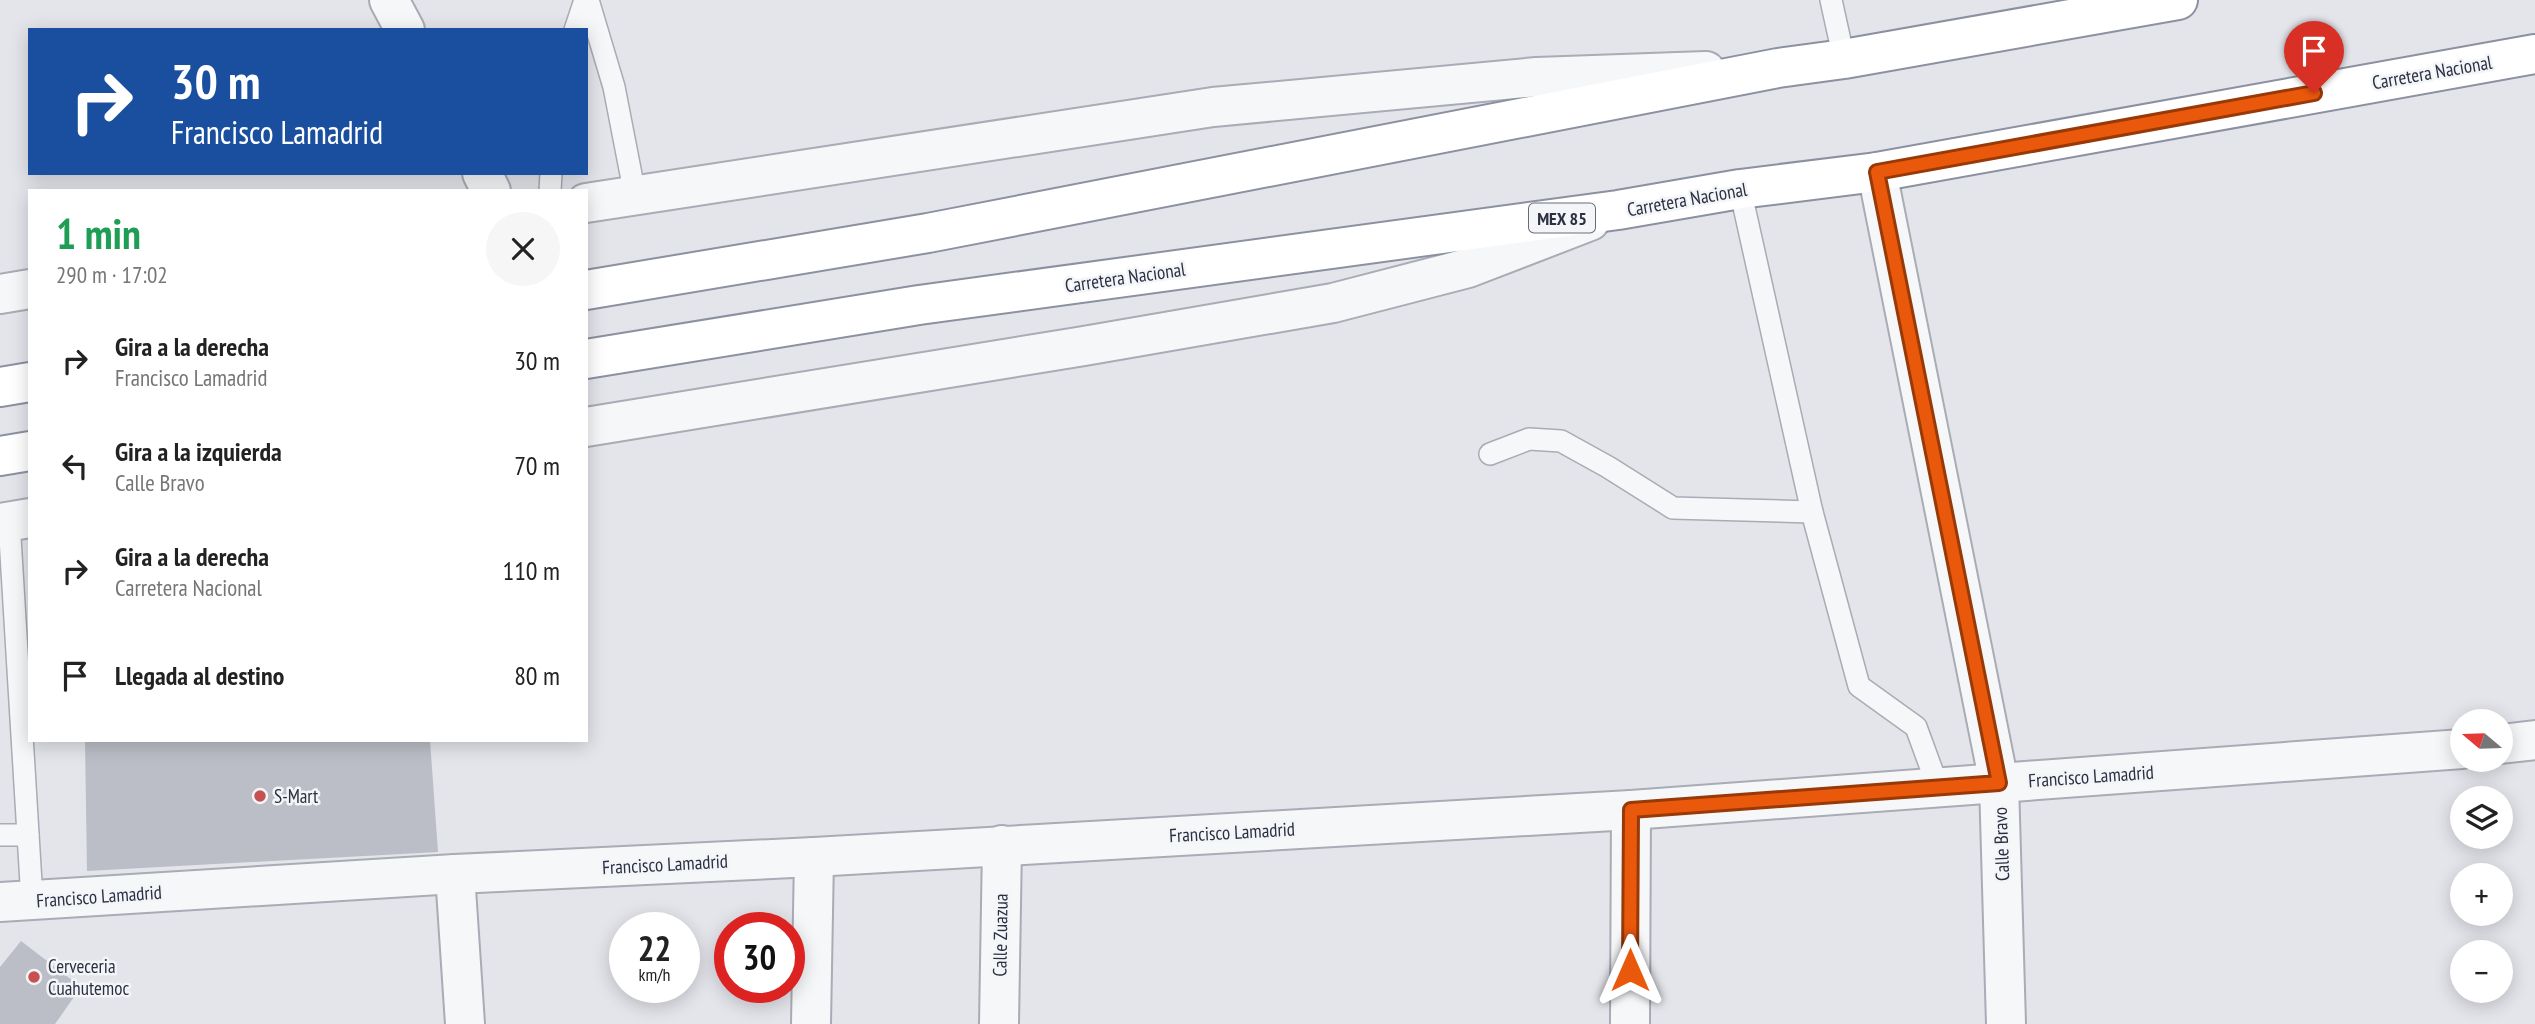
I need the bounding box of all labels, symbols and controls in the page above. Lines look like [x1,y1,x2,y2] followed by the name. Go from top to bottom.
[2284,21,2344,93] pin
[2295,32,2333,70] icon: arrive
[171,49,260,113] text: 30 m
[2370,50,2494,94] street label: Carretera Nacional
[56,56,147,147] icon: right
[171,111,383,153] text: Francisco Lamadrid
[1625,177,1749,221] street label: Carretera Nacional
[1529,204,1595,232] road number: MEX 85
[56,206,141,261] text: 1 min
[486,212,560,286] button: close
[1063,257,1187,297] street label: Carretera Nacional
[56,260,168,289] text: 290 m · 17:02
[115,330,269,363] text: Gira a la derecha
[56,342,94,380] icon: right
[514,344,560,377] text: 30 m
[115,363,267,392] text: Francisco Lamadrid
[115,435,282,468] text: Gira a la izquierda
[56,447,94,485] icon: left
[514,449,560,482] text: 70 m
[115,468,205,497] text: Calle Bravo
[115,540,269,573] text: Gira a la derecha
[56,552,94,590] icon: right
[502,554,560,587] text: 110 m
[115,573,262,602] text: Carretera Nacional
[56,657,94,695] icon: arrive
[115,659,284,692] text: Llegada al destino
[514,659,560,692] text: 80 m
[2450,709,2513,772] north arrow
[2450,709,2513,1003] map controls
[2027,760,2155,792] street label: Francisco Lamadrid
[274,784,319,808] place label: S-Mart
[2450,786,2513,849] button: layers
[252,788,268,804] marker: S-Mart
[1988,807,2014,881] street label: Calle Bravo
[1168,817,1296,847] street label: Francisco Lamadrid
[601,849,729,879] street label: Francisco Lamadrid
[2450,863,2513,926] button: +
[35,880,163,912] street label: Francisco Lamadrid
[987,893,1013,977] street label: Calle Zuazua
[714,912,805,1003] speed limit sign: 30
[638,925,671,971] text: 22
[1593,933,1667,1007] position arrow
[2450,940,2513,1003] button: −
[48,954,129,1000] place label: Cerveceria Cuahutemoc
[639,963,670,986] text: km/h
[26,969,42,985] marker: Cerveceria Cuahutemoc

